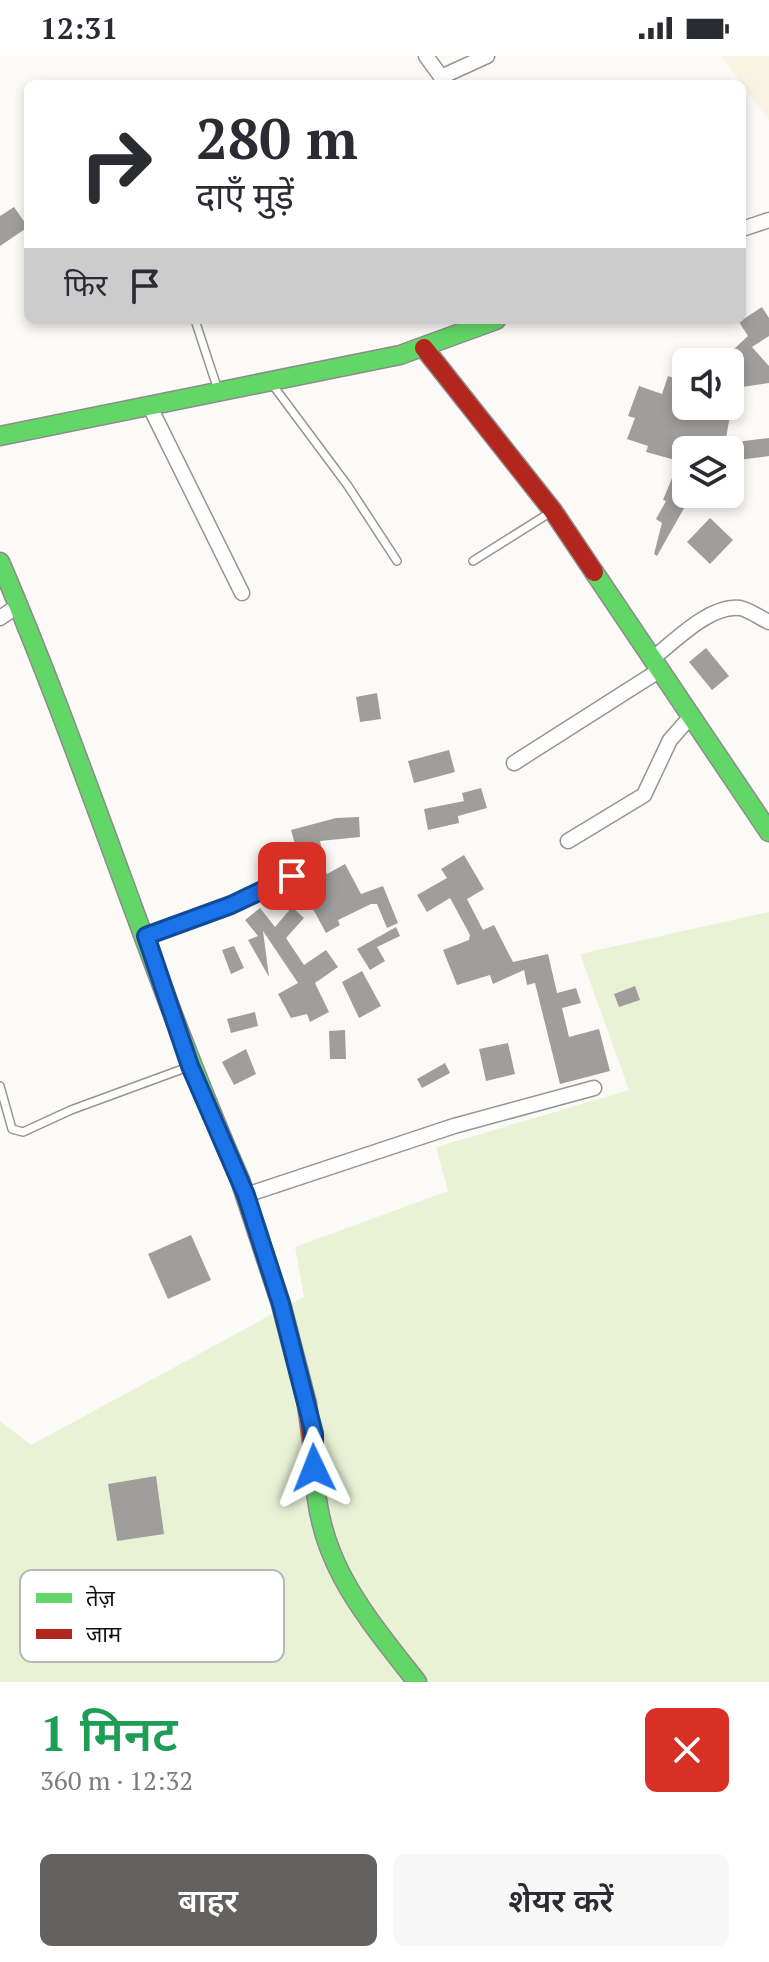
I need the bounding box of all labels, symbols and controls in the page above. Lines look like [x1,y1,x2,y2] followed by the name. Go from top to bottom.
[40,8,118,48] text: 12:31
[196,101,358,175] text: 280 m
[64,112,168,216] icon: right
[196,172,294,219] text: दाएँ मुड़ें
[123,264,167,308] icon: arrive
[64,265,107,305] text: फिर
[672,348,744,508] map controls
[672,348,744,420] button: sound
[672,436,744,508] button: layers
[258,842,326,910] pin
[270,854,314,898] icon: arrive
[272,1426,356,1510] position arrow
[20,1570,284,1662] legend
[86,1583,116,1612] text: तेज़
[86,1619,122,1648] text: जाम
[40,1701,178,1765] text: 1 मिनट
[645,1708,729,1792] button: close
[40,1763,193,1797] text: 360 m · 12:32
[40,1854,377,1946] button: बाहर
[393,1854,729,1946] button: शेयर करें

